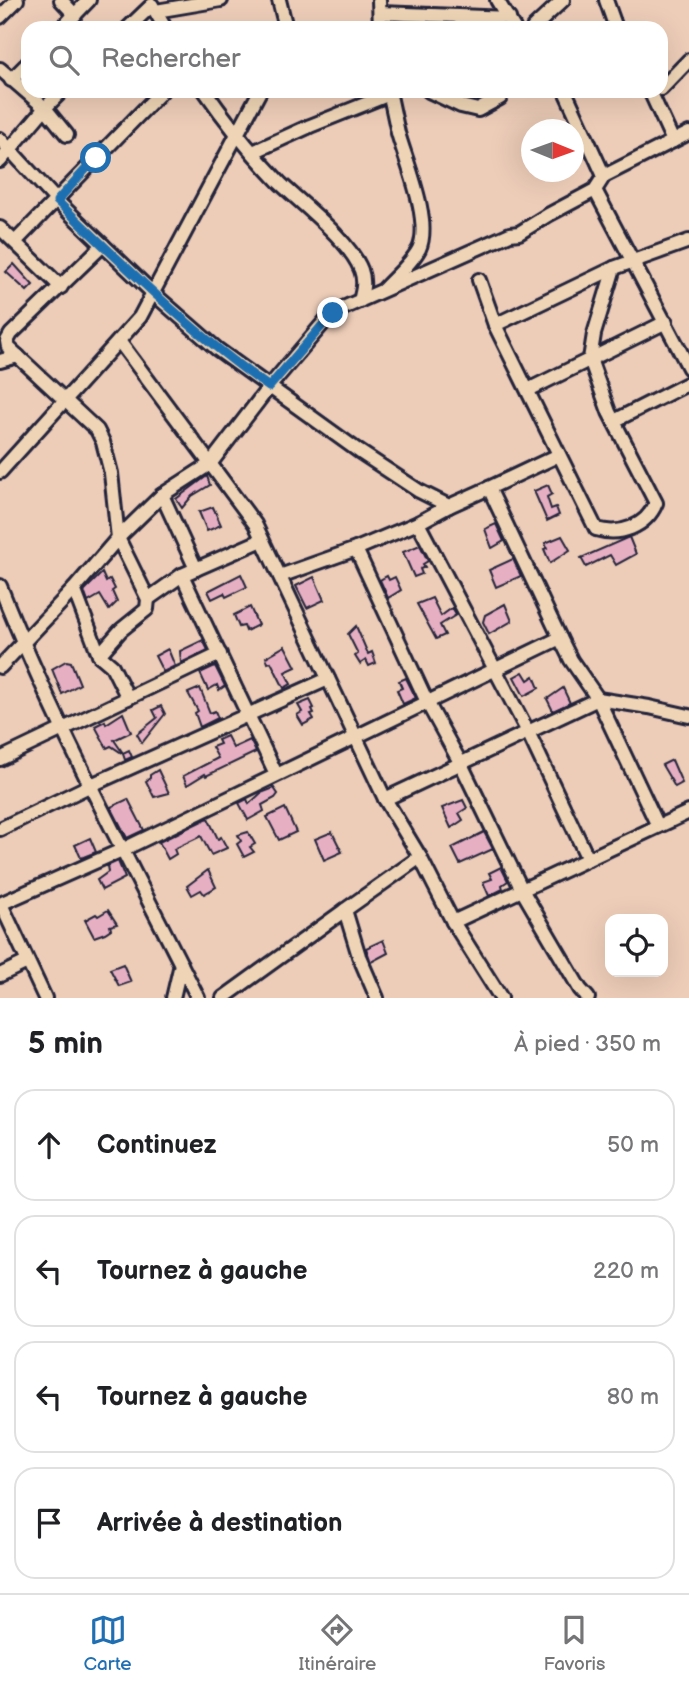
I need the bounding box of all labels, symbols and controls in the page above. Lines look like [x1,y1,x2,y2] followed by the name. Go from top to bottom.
[21,21,668,98] search box
[45,41,83,79] icon: search
[101,44,240,75] text: Rechercher
[521,119,584,182] north arrow
[80,142,111,173] route start
[317,297,348,328] route end
[605,914,668,977] map controls
[605,914,668,977] button: locate
[28,1026,103,1062] text: 5 min
[514,1030,661,1058] text: À pied · 350 m
[30,1126,68,1164] icon: ahead
[97,1130,217,1161] text: Continuez
[607,1131,659,1159] text: 50 m
[30,1252,68,1290] icon: left
[97,1256,308,1287] text: Tournez à gauche
[593,1257,659,1285] text: 220 m
[30,1378,68,1416] icon: left
[97,1382,308,1413] text: Tournez à gauche
[607,1383,659,1411] text: 80 m
[30,1504,68,1542] icon: arrive
[97,1508,343,1539] text: Arrivée à destination
[84,1611,131,1676] tab: Carte
[299,1611,376,1676] tab: Itinéraire
[543,1611,605,1676] tab: Favoris

